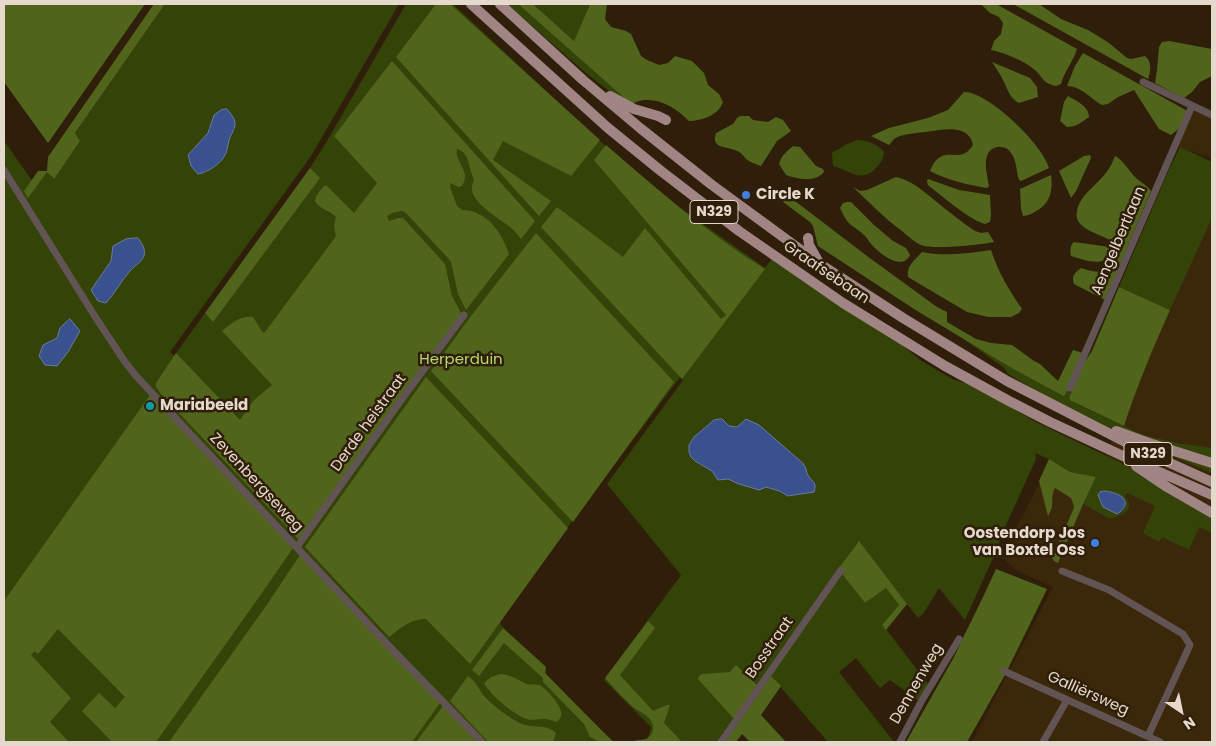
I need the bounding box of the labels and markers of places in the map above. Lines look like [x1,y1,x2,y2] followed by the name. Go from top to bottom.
[756,186,815,204] place label: Circle K
[740,189,752,201] marker: Circle K
[160,397,248,415] place label: Mariabeeld
[144,400,156,412] marker: Mariabeeld
[964,525,1085,560] place label: Oostendorp Jos van Boxtel Oss
[1089,537,1101,549] marker: Oostendorp Jos van Boxtel Oss

